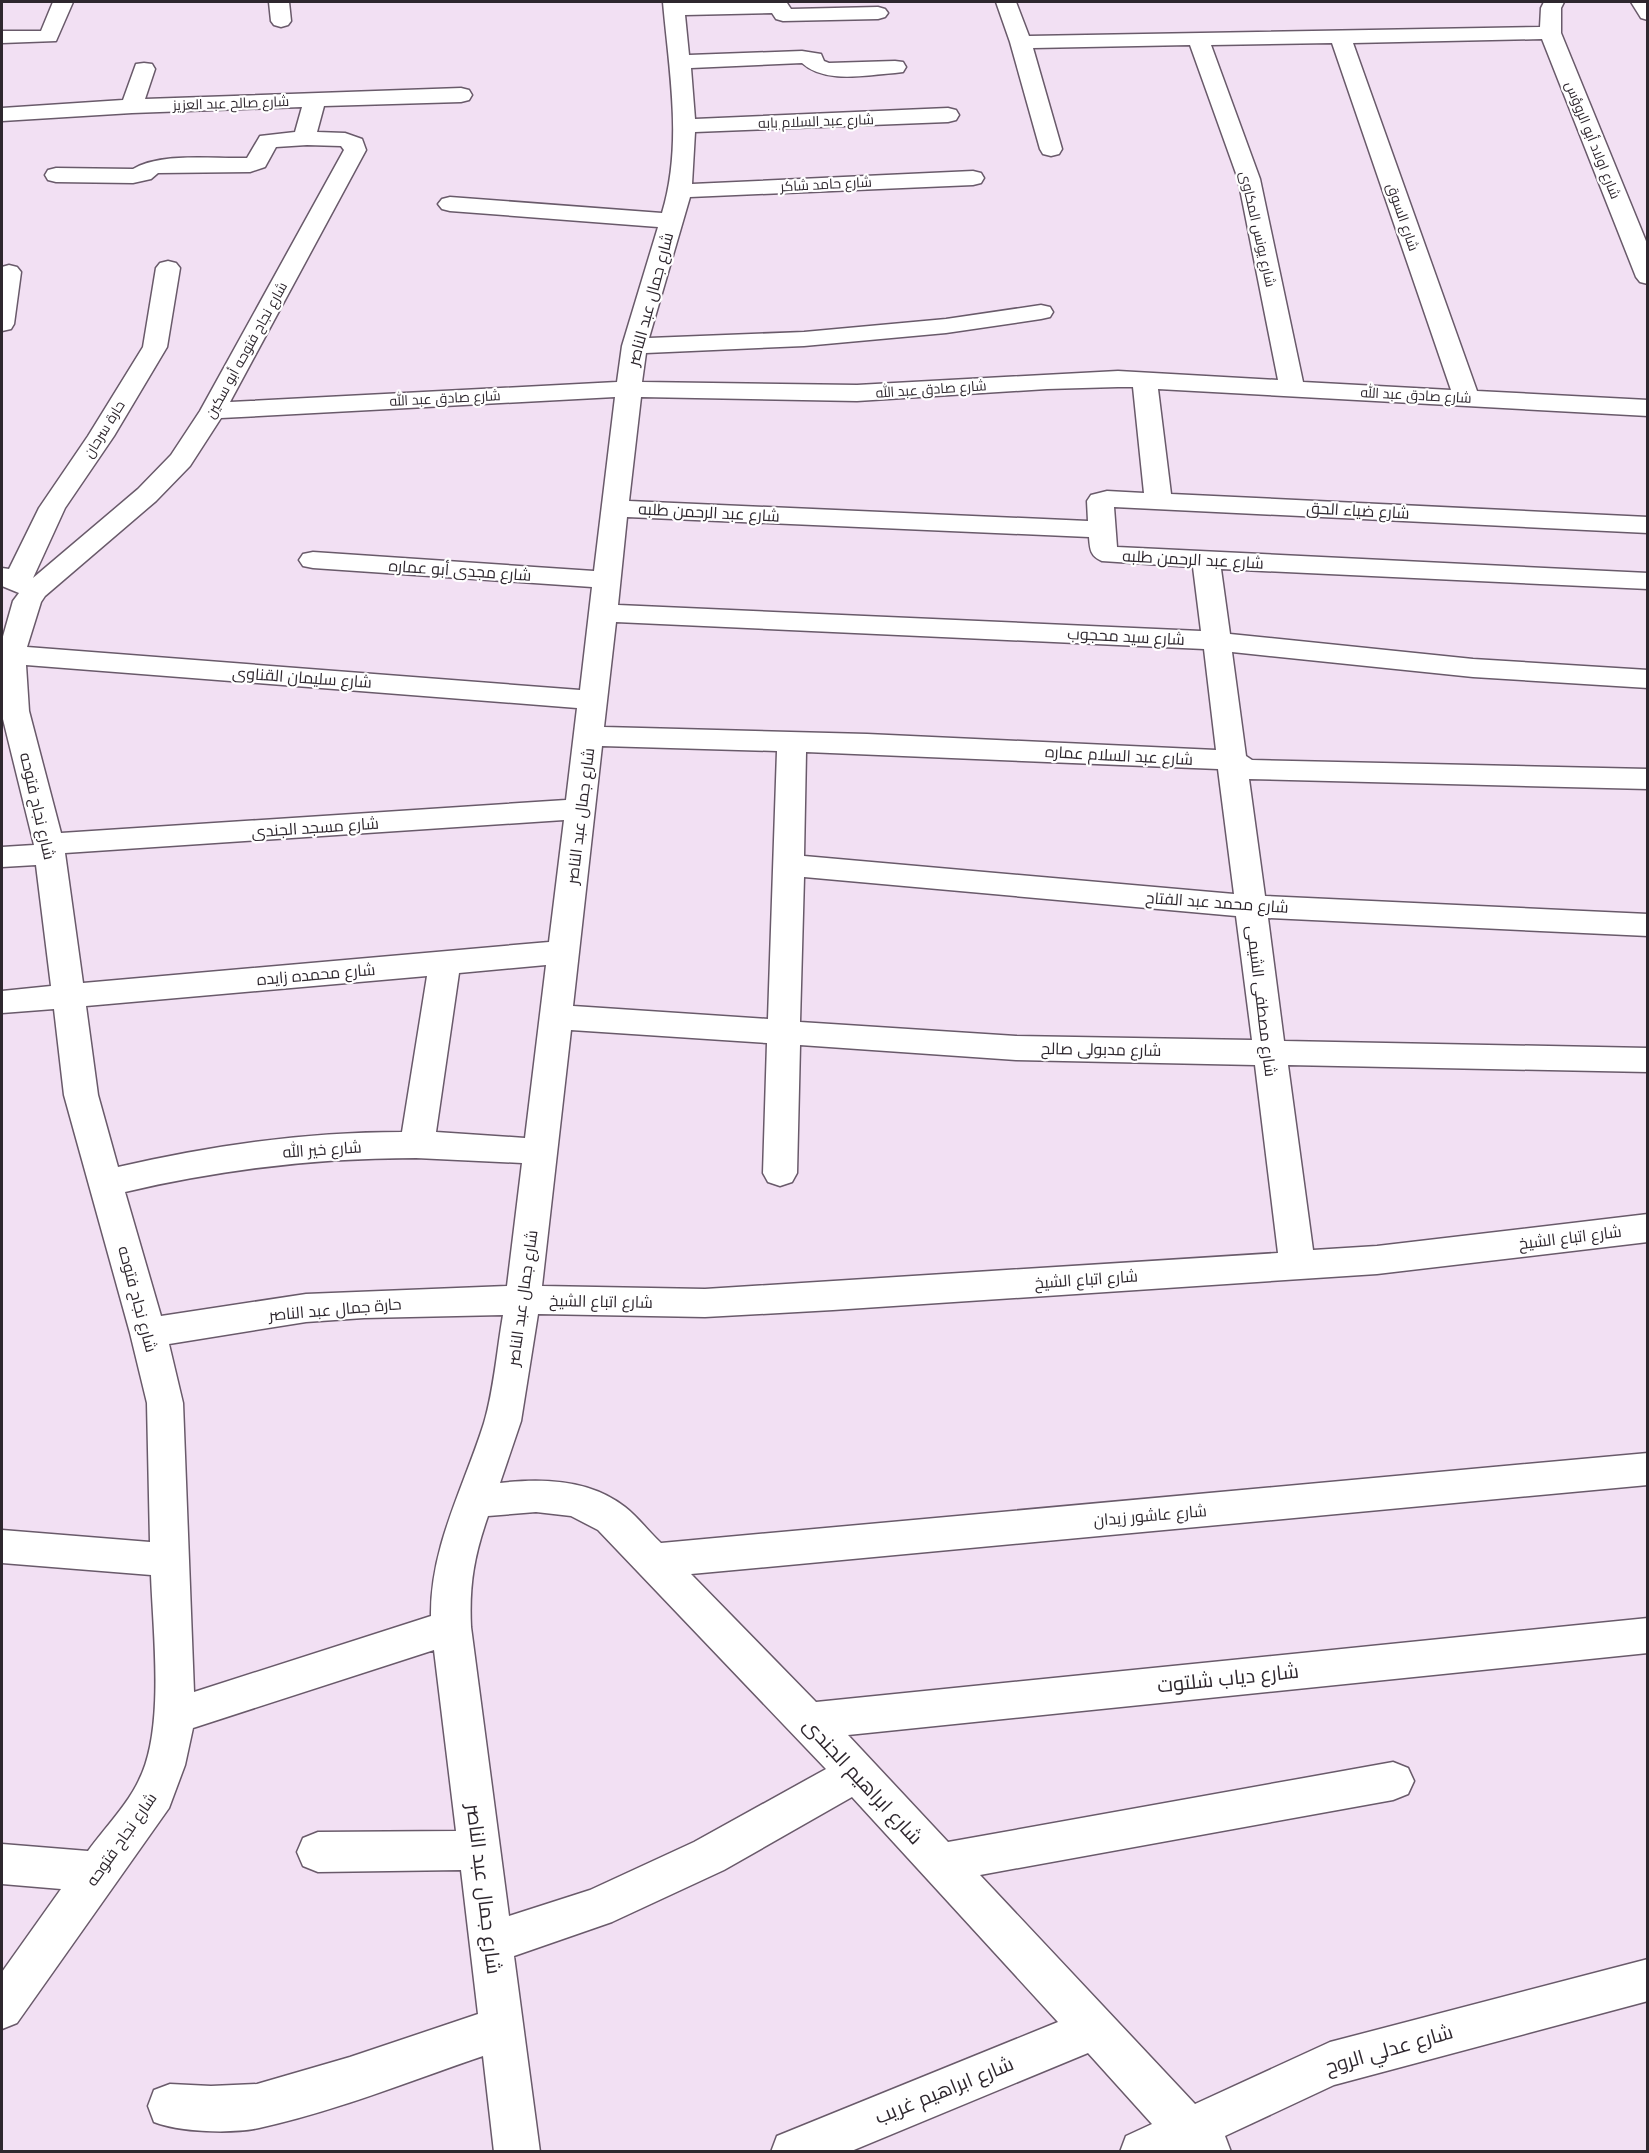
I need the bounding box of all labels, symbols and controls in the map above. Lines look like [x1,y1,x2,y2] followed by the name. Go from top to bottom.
[1561,79,1625,201] street label: شارع اولاد أبو الروؤس
[172,92,289,114] street label: شارع صالح عبد العزيز
[758,110,874,133] street label: شارع عبد السلام بابه
[1236,169,1280,289] street label: شارع يونس المكاوى
[779,173,872,195] street label: شارع حامد شاكر
[1383,181,1423,253] street label: شارع السوق
[622,230,679,369] street label: شارع جمال عبد الناصر
[201,279,291,421] street label: شارع نجاح فتوحه أبو سكين
[875,376,987,402] street label: شارع صادق عبد الله
[1360,383,1472,407] street label: شارع صادق عبد الله
[389,386,501,410] street label: شارع صادق عبد الله
[79,397,129,461] street label: حارة سرحان
[1306,497,1410,525] street label: شارع ضياء الحق
[638,498,780,528] street label: شارع عبد الرحمن طلبه
[1122,545,1264,575] street label: شارع عبد الرحمن طلبه
[388,555,532,587] street label: شارع مجدى أبو عماره
[1067,623,1185,651] street label: شارع سيد محجوب
[231,662,373,694] street label: شارع سليمان القناوى
[1044,741,1194,771] street label: شارع عبد السلام عماره
[562,747,600,886] street label: شارع جمال عبد الناصر
[14,751,60,862] street label: شارع نجاح فتوحه
[251,813,380,843] street label: شارع مسجد الجندى
[1145,887,1289,919] street label: شارع محمد عبد الفتاح
[1241,924,1281,1078] street label: شارع مصطفى الشيمى
[256,959,376,991] street label: شارع محمده زايده
[1041,1038,1161,1062] street label: شارع مدبولى صالح
[282,1136,362,1164] street label: شارع خير الله
[1517,1221,1623,1255] street label: شارع اتباع الشيخ
[502,1229,543,1369] street label: شارع جمال عبد الناصر
[112,1244,162,1355] street label: شارع نجاح فتوحه
[1034,1265,1139,1295] street label: شارع اتباع الشيخ
[549,1290,653,1314] street label: شارع اتباع الشيخ
[267,1293,402,1326] street label: حارة جمال عبد الناصر
[1092,1500,1208,1532] street label: شارع عاشور زيدان
[1156,1658,1300,1699] street label: شارع دياب شلتوت
[797,1712,928,1851] street label: شارع ابراهيم الجندى
[81,1789,162,1891] street label: شارع نجاح فتوحه
[460,1801,507,1976] street label: شارع جمال عبد الناصر
[1322,2018,1457,2083] street label: شارع عدلي الروح
[871,2050,1018,2131] street label: شارع ابراهيم غريب

